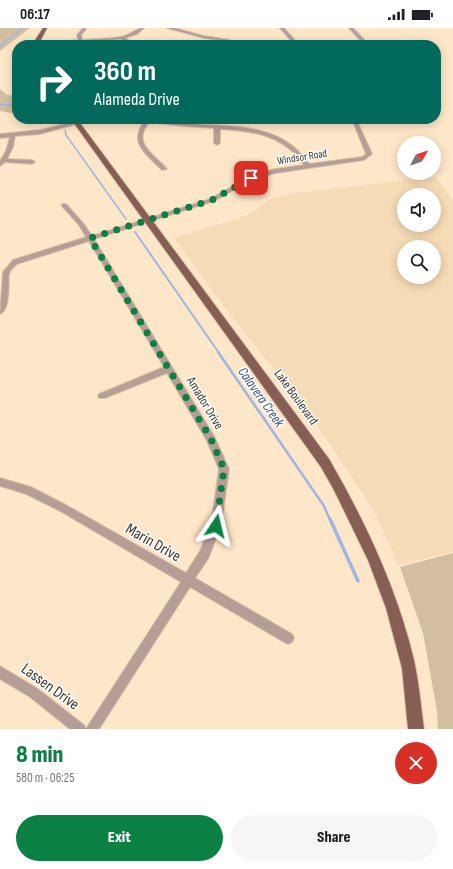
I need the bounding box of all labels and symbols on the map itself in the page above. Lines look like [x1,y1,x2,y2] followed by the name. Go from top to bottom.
[397,136,441,180] north arrow
[276,147,328,167] street label: Windsor Road
[234,161,268,195] pin
[234,364,288,431] water label: Calavera Creek
[270,366,322,428] street label: Lake Boulevard
[183,373,227,432] street label: Amador Drive
[195,505,237,547] position arrow
[122,520,184,566] street label: Marin Drive
[17,660,83,714] street label: Lassen Drive

